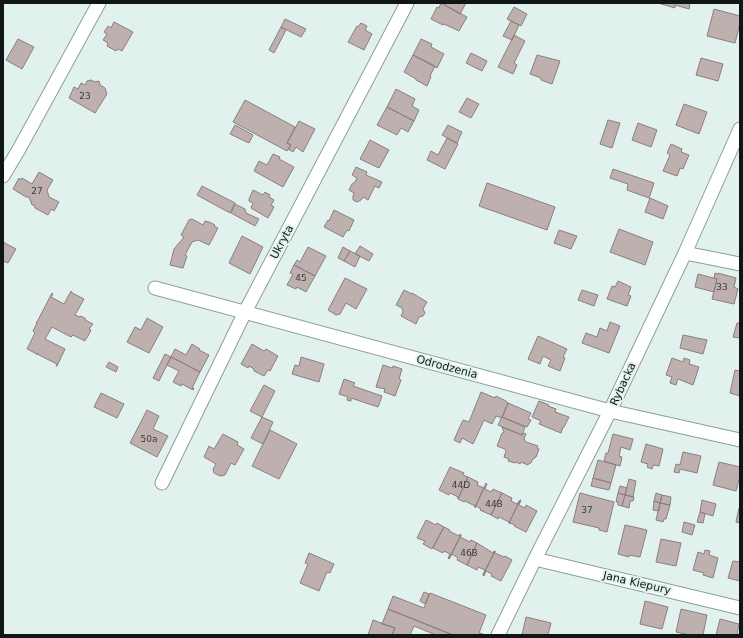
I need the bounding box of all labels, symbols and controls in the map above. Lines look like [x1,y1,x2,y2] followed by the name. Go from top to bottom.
[79,91,91,101] house number: 23
[31,186,43,196] house number: 27
[268,223,296,261] street label: Ukryta
[295,273,307,283] house number: 45
[716,282,728,292] house number: 33
[415,353,479,381] street label: Odrodzenia
[607,360,639,408] street label: Rybacka
[141,434,157,444] house number: 50a
[452,480,470,490] house number: 44D
[485,499,503,509] house number: 44B
[581,505,593,515] house number: 37
[460,548,478,558] house number: 46B
[601,569,673,597] street label: Jana Kiepury

